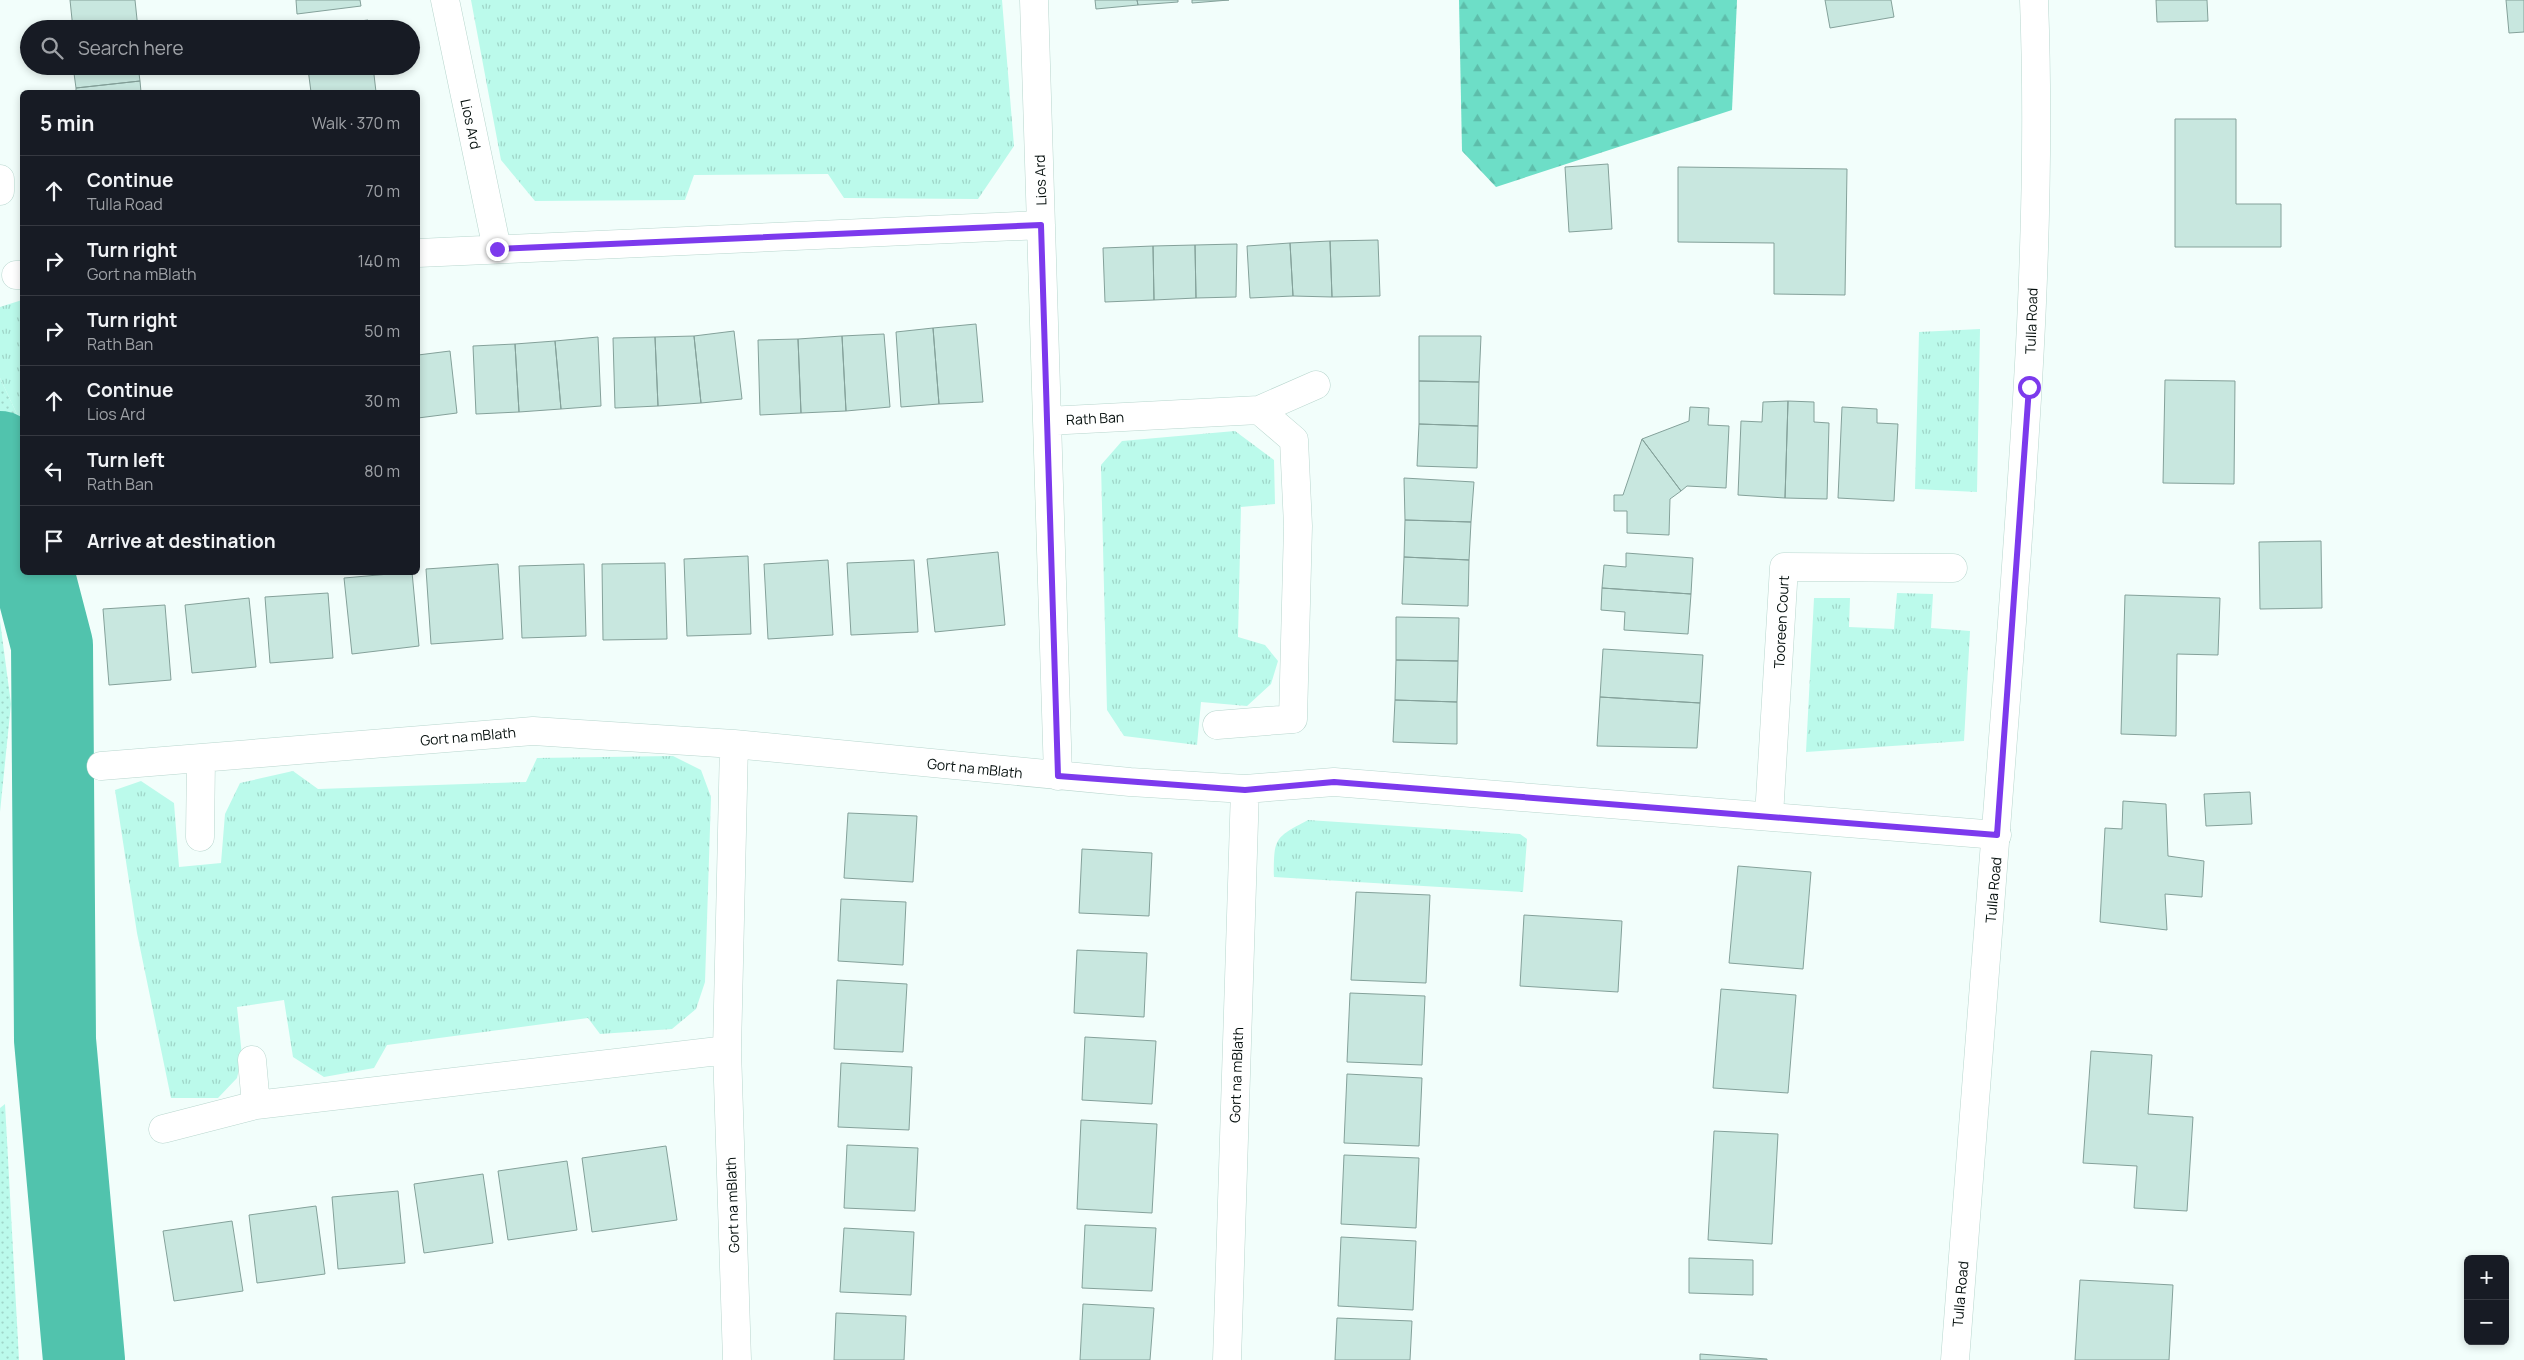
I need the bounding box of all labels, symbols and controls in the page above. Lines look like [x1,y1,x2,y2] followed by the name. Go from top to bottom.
[20,20,420,75] search box
[38,34,66,62] icon: search
[78,35,184,61] text: Search here
[456,97,486,151] street label: Lios Ard
[40,109,94,137] text: 5 min
[312,112,400,134] text: Walk · 370 m
[1030,154,1050,206] street label: Lios Ard
[87,167,173,193] text: Continue
[40,177,68,205] icon: ahead
[365,180,400,202] text: 70 m
[87,193,163,215] text: Tulla Road
[87,237,177,263] text: Turn right
[486,238,509,261] route end
[40,247,68,275] icon: right
[358,250,400,272] text: 140 m
[87,263,197,285] text: Gort na mBlath
[2020,288,2042,354] street label: Tulla Road
[87,307,177,333] text: Turn right
[40,317,68,345] icon: right
[364,320,400,342] text: 50 m
[87,333,153,355] text: Rath Ban
[2018,376,2041,399] route start
[87,377,173,403] text: Continue
[40,387,68,415] icon: ahead
[365,390,400,412] text: 30 m
[87,403,145,425] text: Lios Ard
[1066,407,1124,429] street label: Rath Ban
[87,447,165,473] text: Turn left
[40,457,68,485] icon: left
[364,460,400,482] text: 80 m
[87,473,153,495] text: Rath Ban
[40,527,68,555] icon: arrive
[87,528,276,554] text: Arrive at destination
[1769,575,1793,669] street label: Tooreen Court
[419,722,517,750] street label: Gort na mBlath
[926,754,1024,782] street label: Gort na mBlath
[1981,856,2005,924] street label: Tulla Road
[1225,1027,1247,1123] street label: Gort na mBlath
[721,1157,743,1253] street label: Gort na mBlath
[2464,1255,2509,1345] map controls
[2464,1255,2509,1300] button: +
[1948,1260,1972,1328] street label: Tulla Road
[2464,1300,2509,1345] button: −

